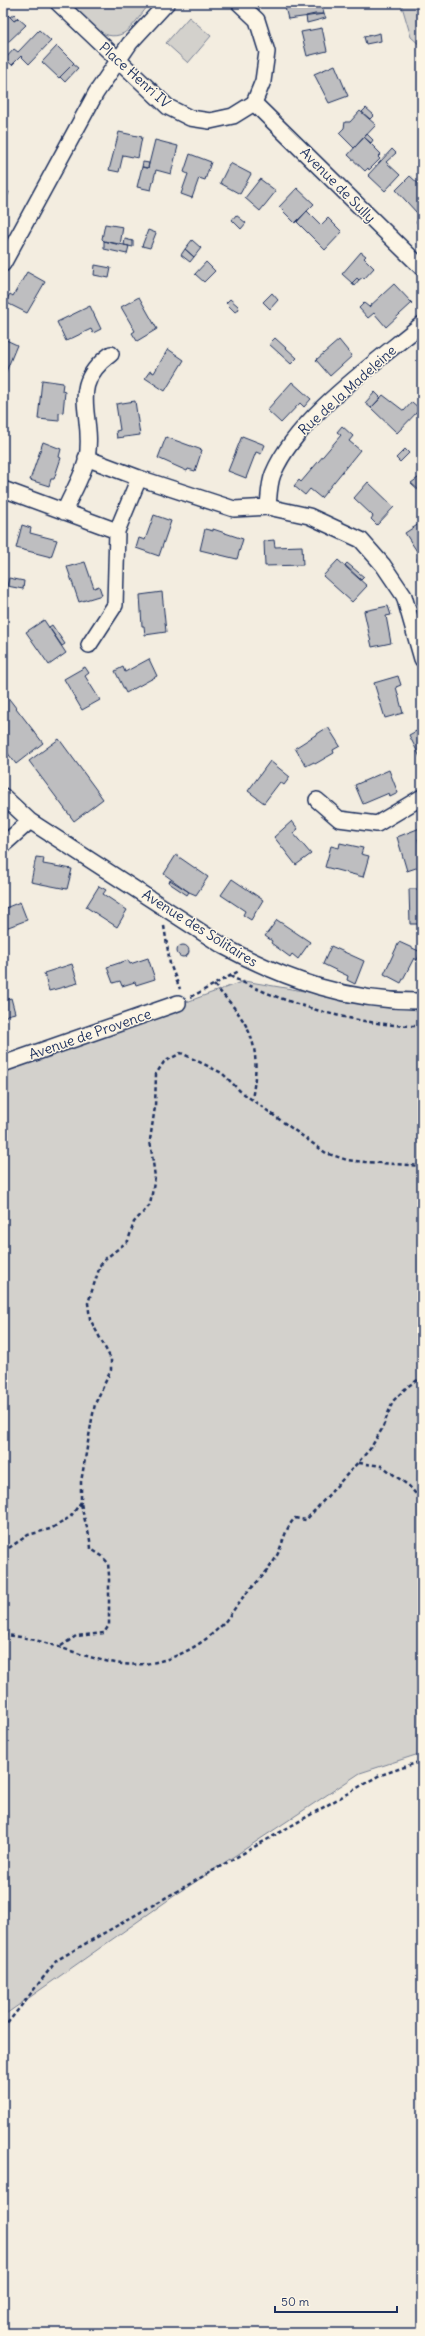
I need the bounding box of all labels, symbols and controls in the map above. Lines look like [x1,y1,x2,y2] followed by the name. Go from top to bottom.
[96,38,175,112] street label: Place Henri IV
[296,143,380,227] street label: Avenue de Sully
[294,341,400,439] street label: Rue de la Madeleine
[139,885,261,971] street label: Avenue des Solitaires
[27,1005,153,1063] street label: Avenue de Provence
[275,2288,397,2314] scale bar
[281,2294,310,2309] text: 50 m

